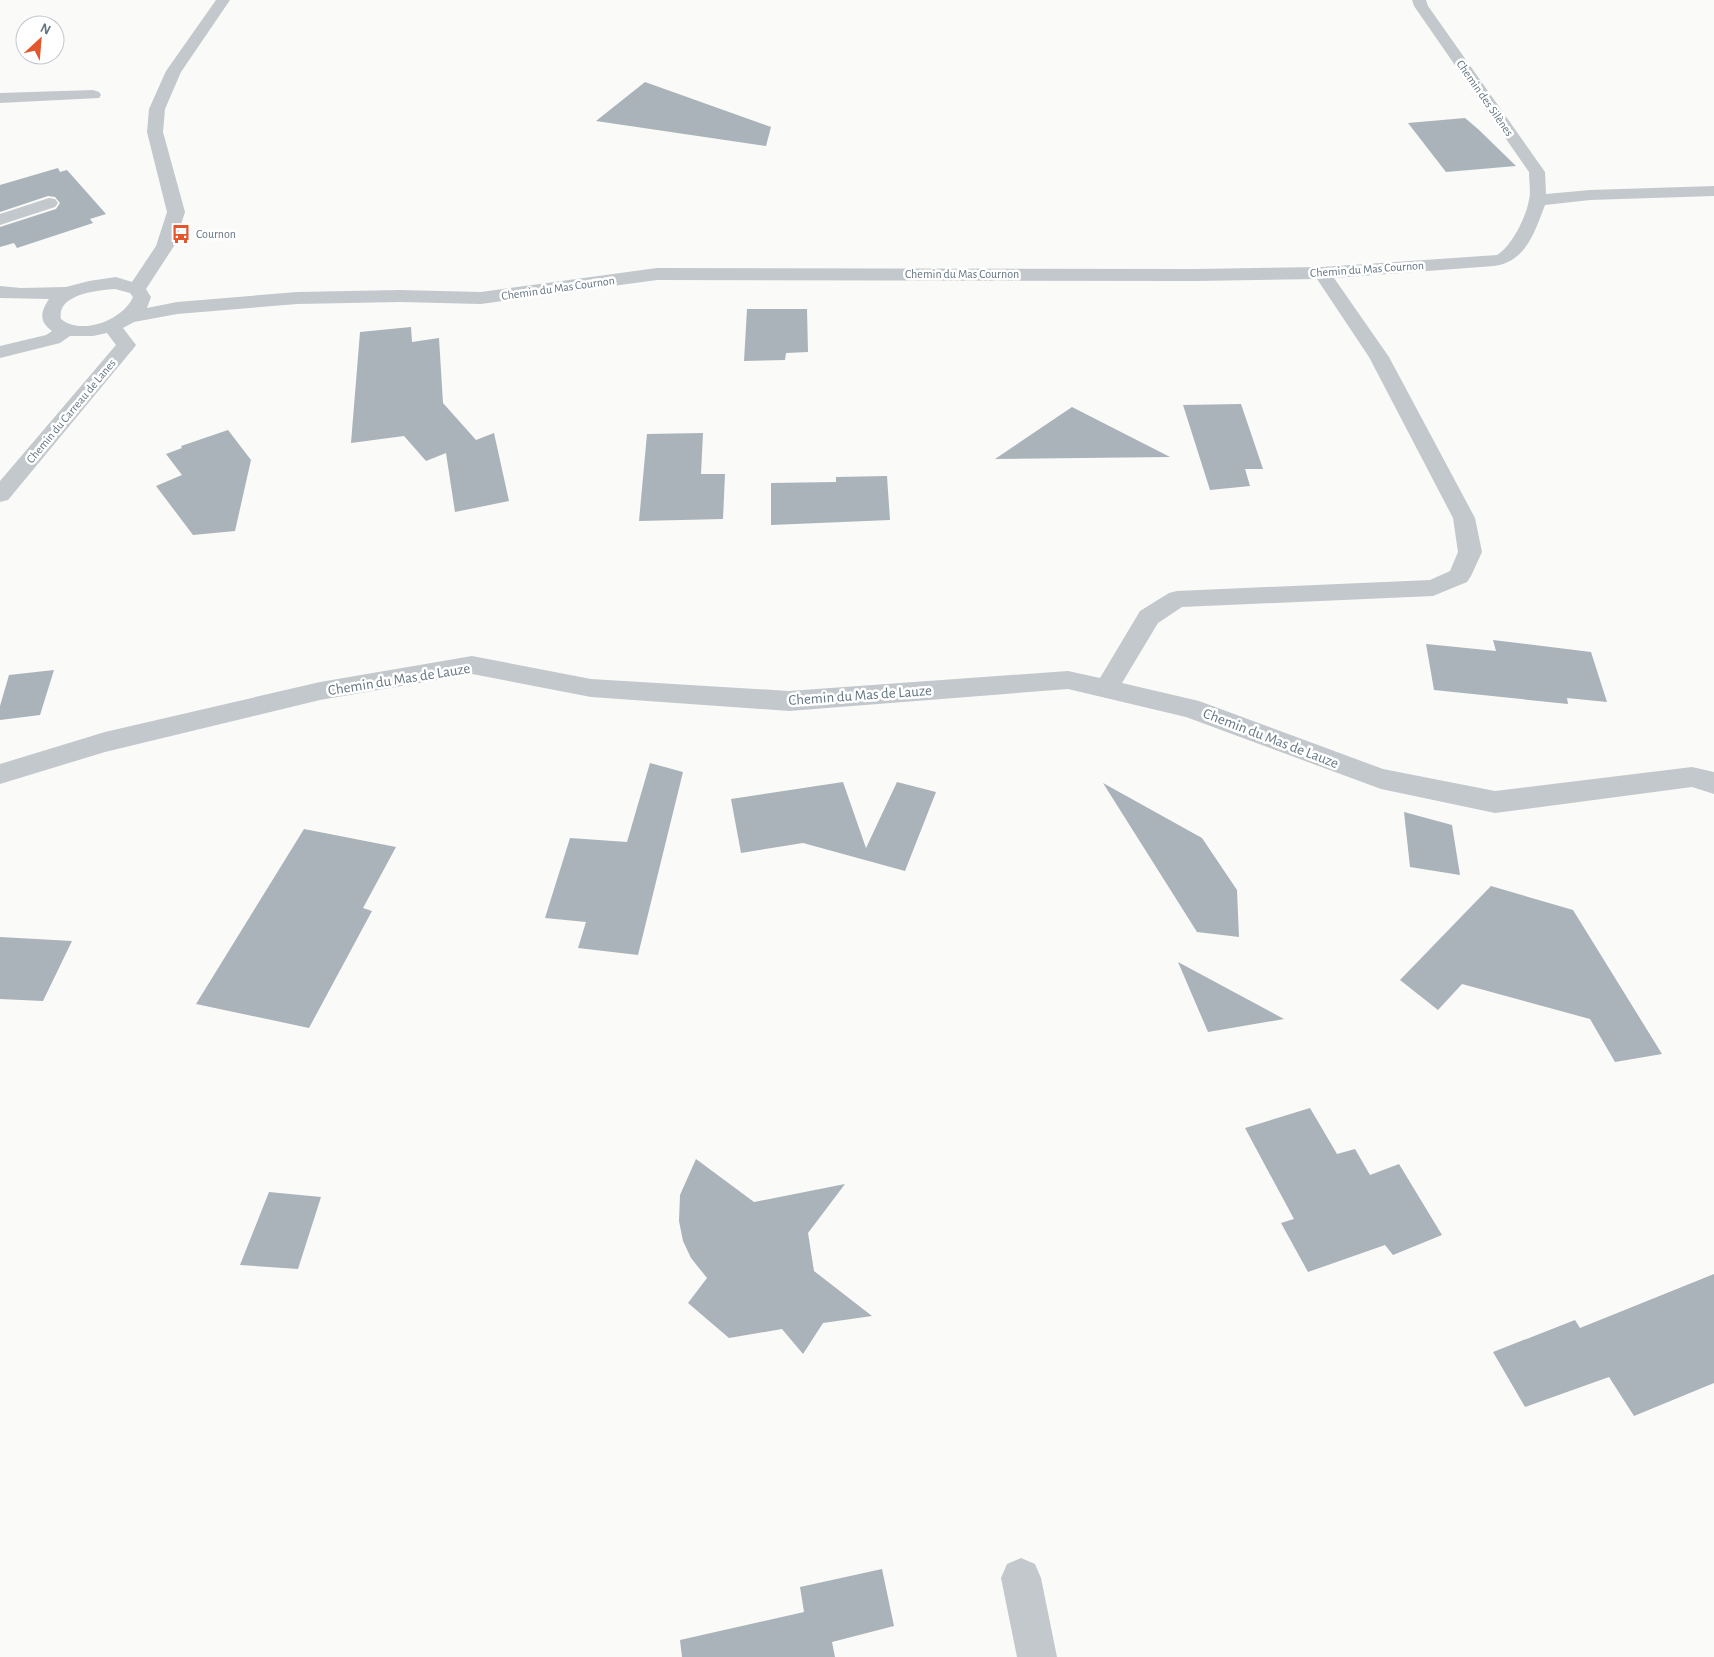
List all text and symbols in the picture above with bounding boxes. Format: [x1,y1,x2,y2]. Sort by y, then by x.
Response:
north arrow [15,15,65,65]
text: N [38,21,53,38]
street label: Chemin des Silènes [1454,58,1516,138]
bus stop icon: Cournon [170,223,192,245]
place label: Cournon [196,228,236,240]
street label: Chemin du Mas Cournon [1310,259,1424,279]
street label: Chemin du Mas Cournon [905,268,1019,280]
street label: Chemin du Mas Cournon [501,274,615,302]
street label: Chemin du Carreau de Lanes [24,357,118,465]
street label: Chemin du Mas de Lauze [327,661,471,698]
street label: Chemin du Mas de Lauze [788,683,932,708]
street label: Chemin du Mas de Lauze [1201,706,1341,771]

